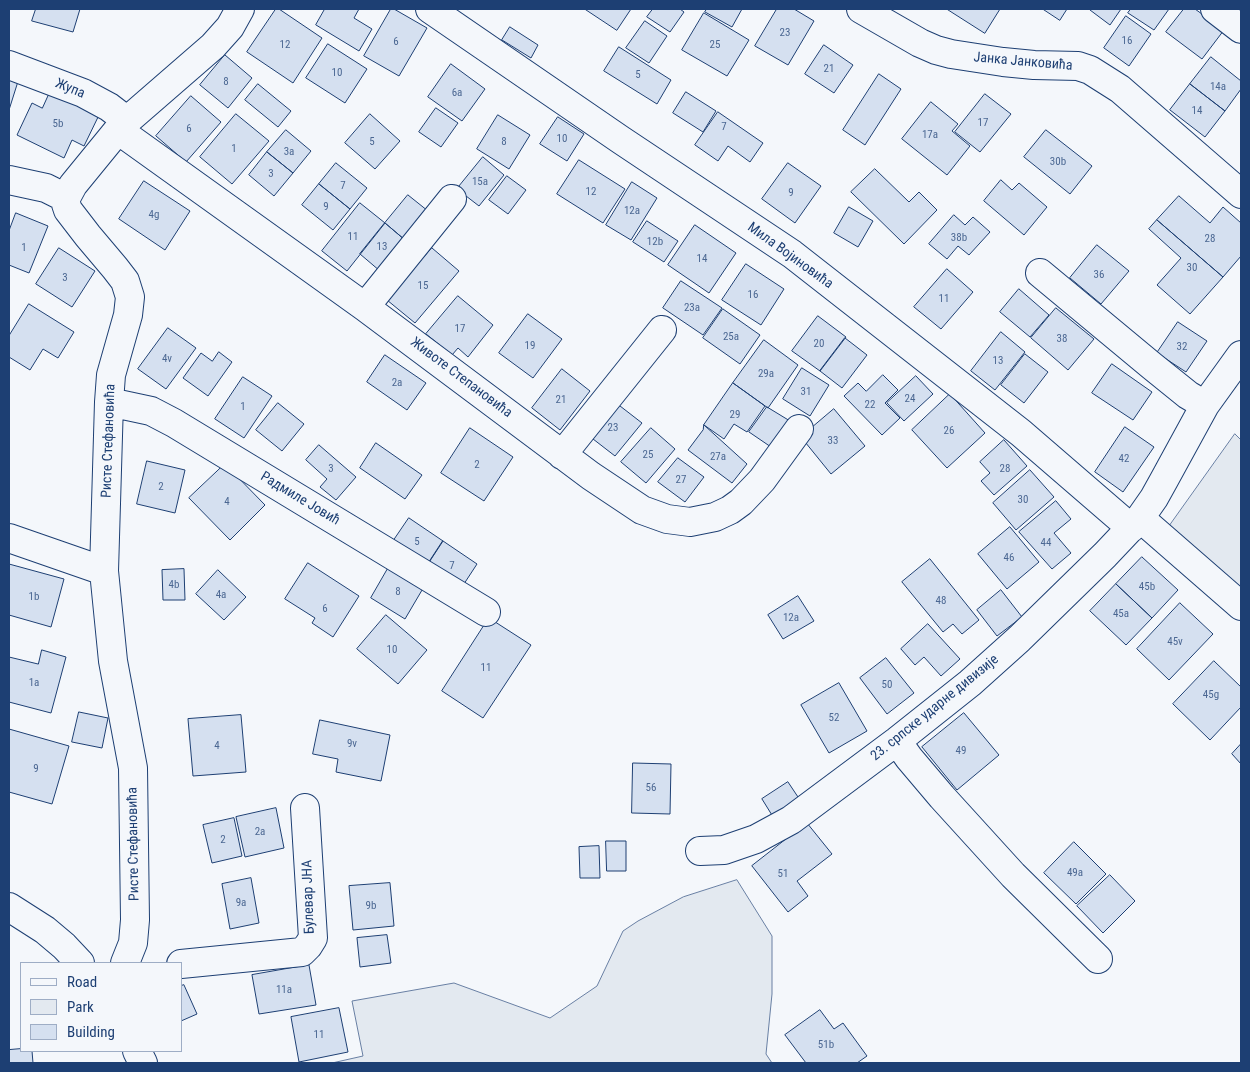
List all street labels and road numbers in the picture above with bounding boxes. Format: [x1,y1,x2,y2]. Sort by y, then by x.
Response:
street label: Јанка Јанковића [973,49,1073,75]
street label: Жупа [53,75,87,103]
street label: Мила Војиновића [744,219,836,293]
street label: Животе Степановића [407,334,515,422]
street label: Ристе Стефановића [99,384,119,498]
street label: Радмиле Јовић [257,469,343,529]
street label: 23. српске ударне дивизије [868,651,1002,765]
street label: Ристе Стефановића [125,787,143,901]
street label: Булевар ЈНА [299,859,319,935]

